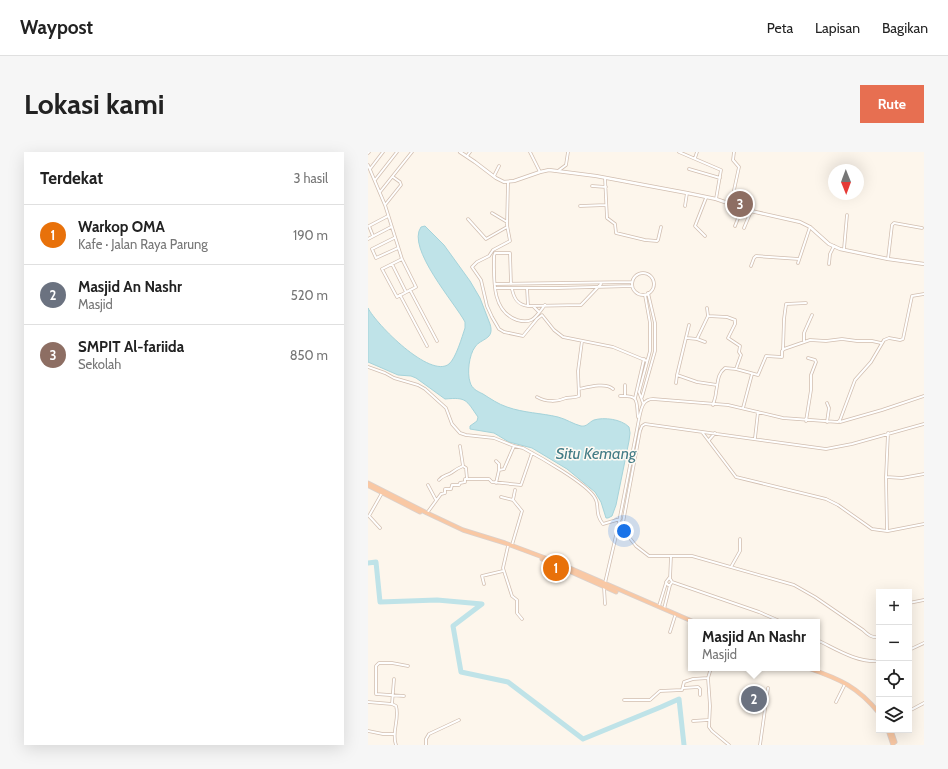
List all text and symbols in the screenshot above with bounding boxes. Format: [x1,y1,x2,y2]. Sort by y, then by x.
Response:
text: Waypost [20,16,93,39]
text: Peta [767,19,793,37]
text: Lapisan [815,19,860,37]
text: Bagikan [882,19,928,37]
button: Rute [860,85,924,123]
text: Lokasi kami [24,87,164,121]
north arrow [828,164,864,200]
text: Terdekat [40,168,103,188]
text: 3 hasil [294,170,328,186]
pin: 3 [727,189,753,219]
text: Warkop OMA [78,218,165,236]
text: 1 [51,227,55,243]
text: 190 m [293,227,328,243]
text: Kafe · Jalan Raya Parung [78,236,208,252]
text: Masjid An Nashr [78,278,182,296]
text: 2 [50,287,56,303]
text: 520 m [291,287,328,303]
text: Masjid [78,296,113,312]
text: SMPIT Al-fariida [78,338,184,356]
text: 3 [49,347,57,363]
text: 850 m [290,347,328,363]
text: Sekolah [78,356,121,372]
water label: Situ Kemang [556,444,637,463]
your location [614,521,634,541]
pin: 1 [543,553,569,583]
map controls [876,589,912,733]
button: + [876,589,912,625]
popup [688,619,820,671]
button: − [876,625,912,661]
text: Masjid An Nashr [702,628,806,646]
text: Masjid [702,646,737,662]
button: locate [876,661,912,697]
pin: 2 [741,684,767,714]
button: layers [876,697,912,733]

